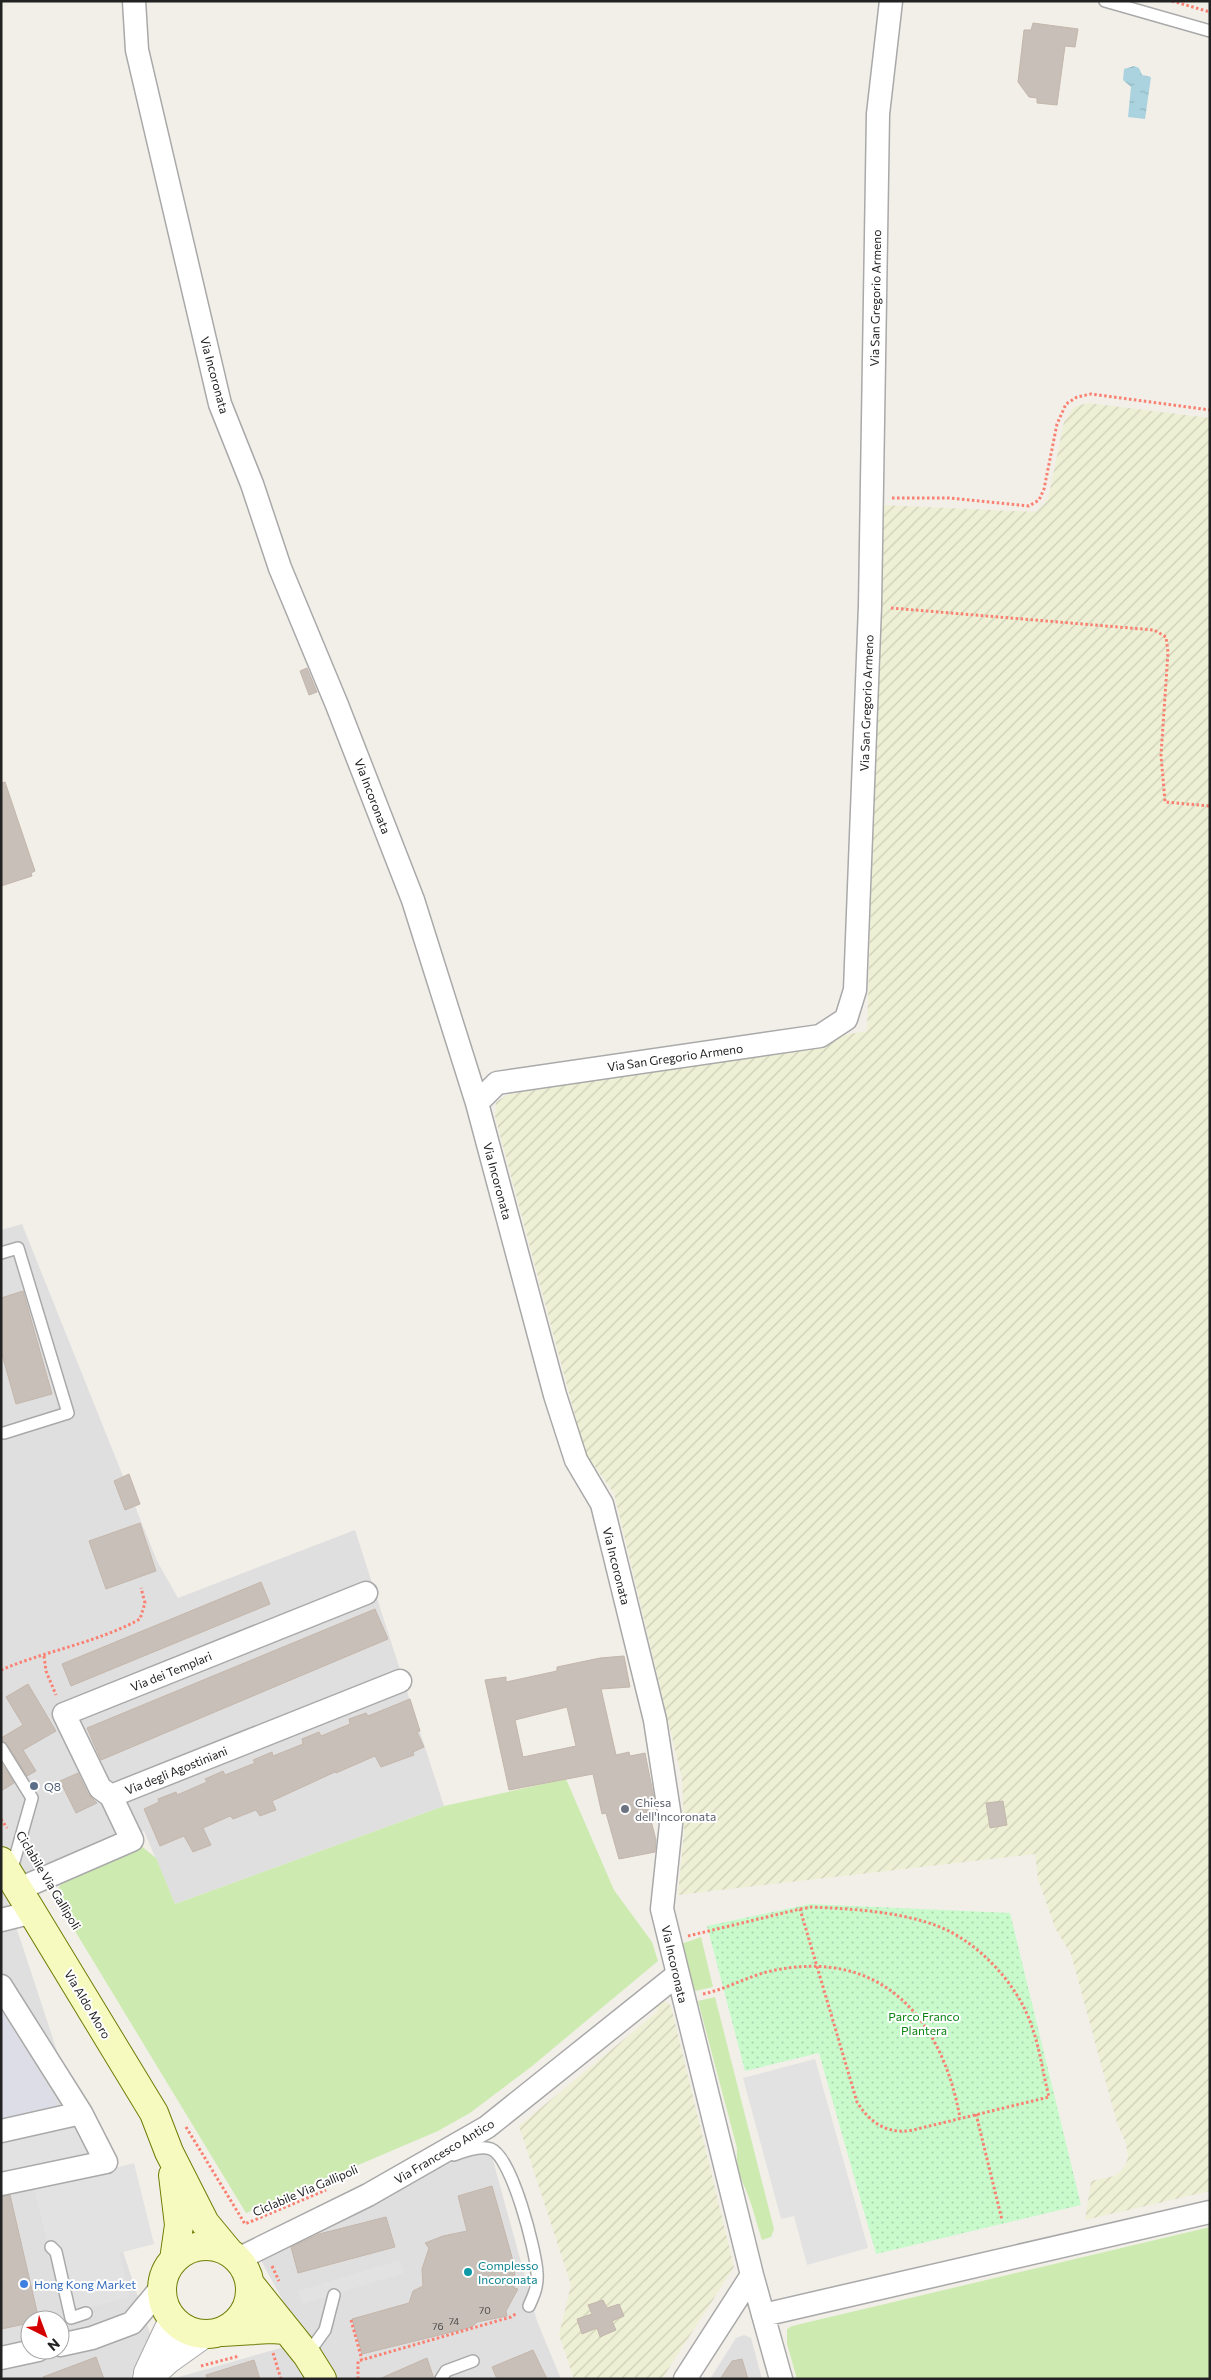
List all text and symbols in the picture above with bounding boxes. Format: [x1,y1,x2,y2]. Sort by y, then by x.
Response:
street label: Via San Gregorio Armeno [867,229,883,367]
street label: Via Incoronata [198,335,232,415]
street label: Via San Gregorio Armeno [857,634,875,772]
street label: Via Incoronata [352,756,394,836]
street label: Via San Gregorio Armeno [606,1041,744,1073]
street label: Via Incoronata [481,1141,515,1221]
street label: Via Incoronata [601,1526,633,1606]
street label: Via dei Templari [128,1648,214,1694]
street label: Via degli Agostiniani [123,1743,229,1797]
place label: Q8 [44,1779,61,1793]
marker: Q8 [28,1780,40,1792]
place label: Chiesa dell'Incoronata [635,1795,716,1823]
marker: Chiesa dell'Incoronata [619,1803,631,1815]
street label: Ciclabile Via Gallipoli [14,1828,84,1932]
street label: Via Incoronata [659,1924,691,2004]
street label: Via Aldo Moro [62,1967,114,2041]
park label: Parco Franco Plantera [888,2009,960,2037]
street label: Via Francesco Antico [392,2116,496,2186]
street label: Ciclabile Via Gallipoli [250,2161,360,2219]
place label: Complesso Incoronata [478,2258,538,2286]
marker: Complesso Incoronata [462,2266,474,2278]
place label: Hong Kong Market [34,2277,136,2291]
marker: Hong Kong Market [18,2278,30,2290]
house number: 70 [479,2304,491,2316]
north arrow [20,2310,70,2360]
house number: 74 [449,2315,459,2327]
house number: 76 [432,2320,444,2332]
text: N [44,2335,64,2355]

